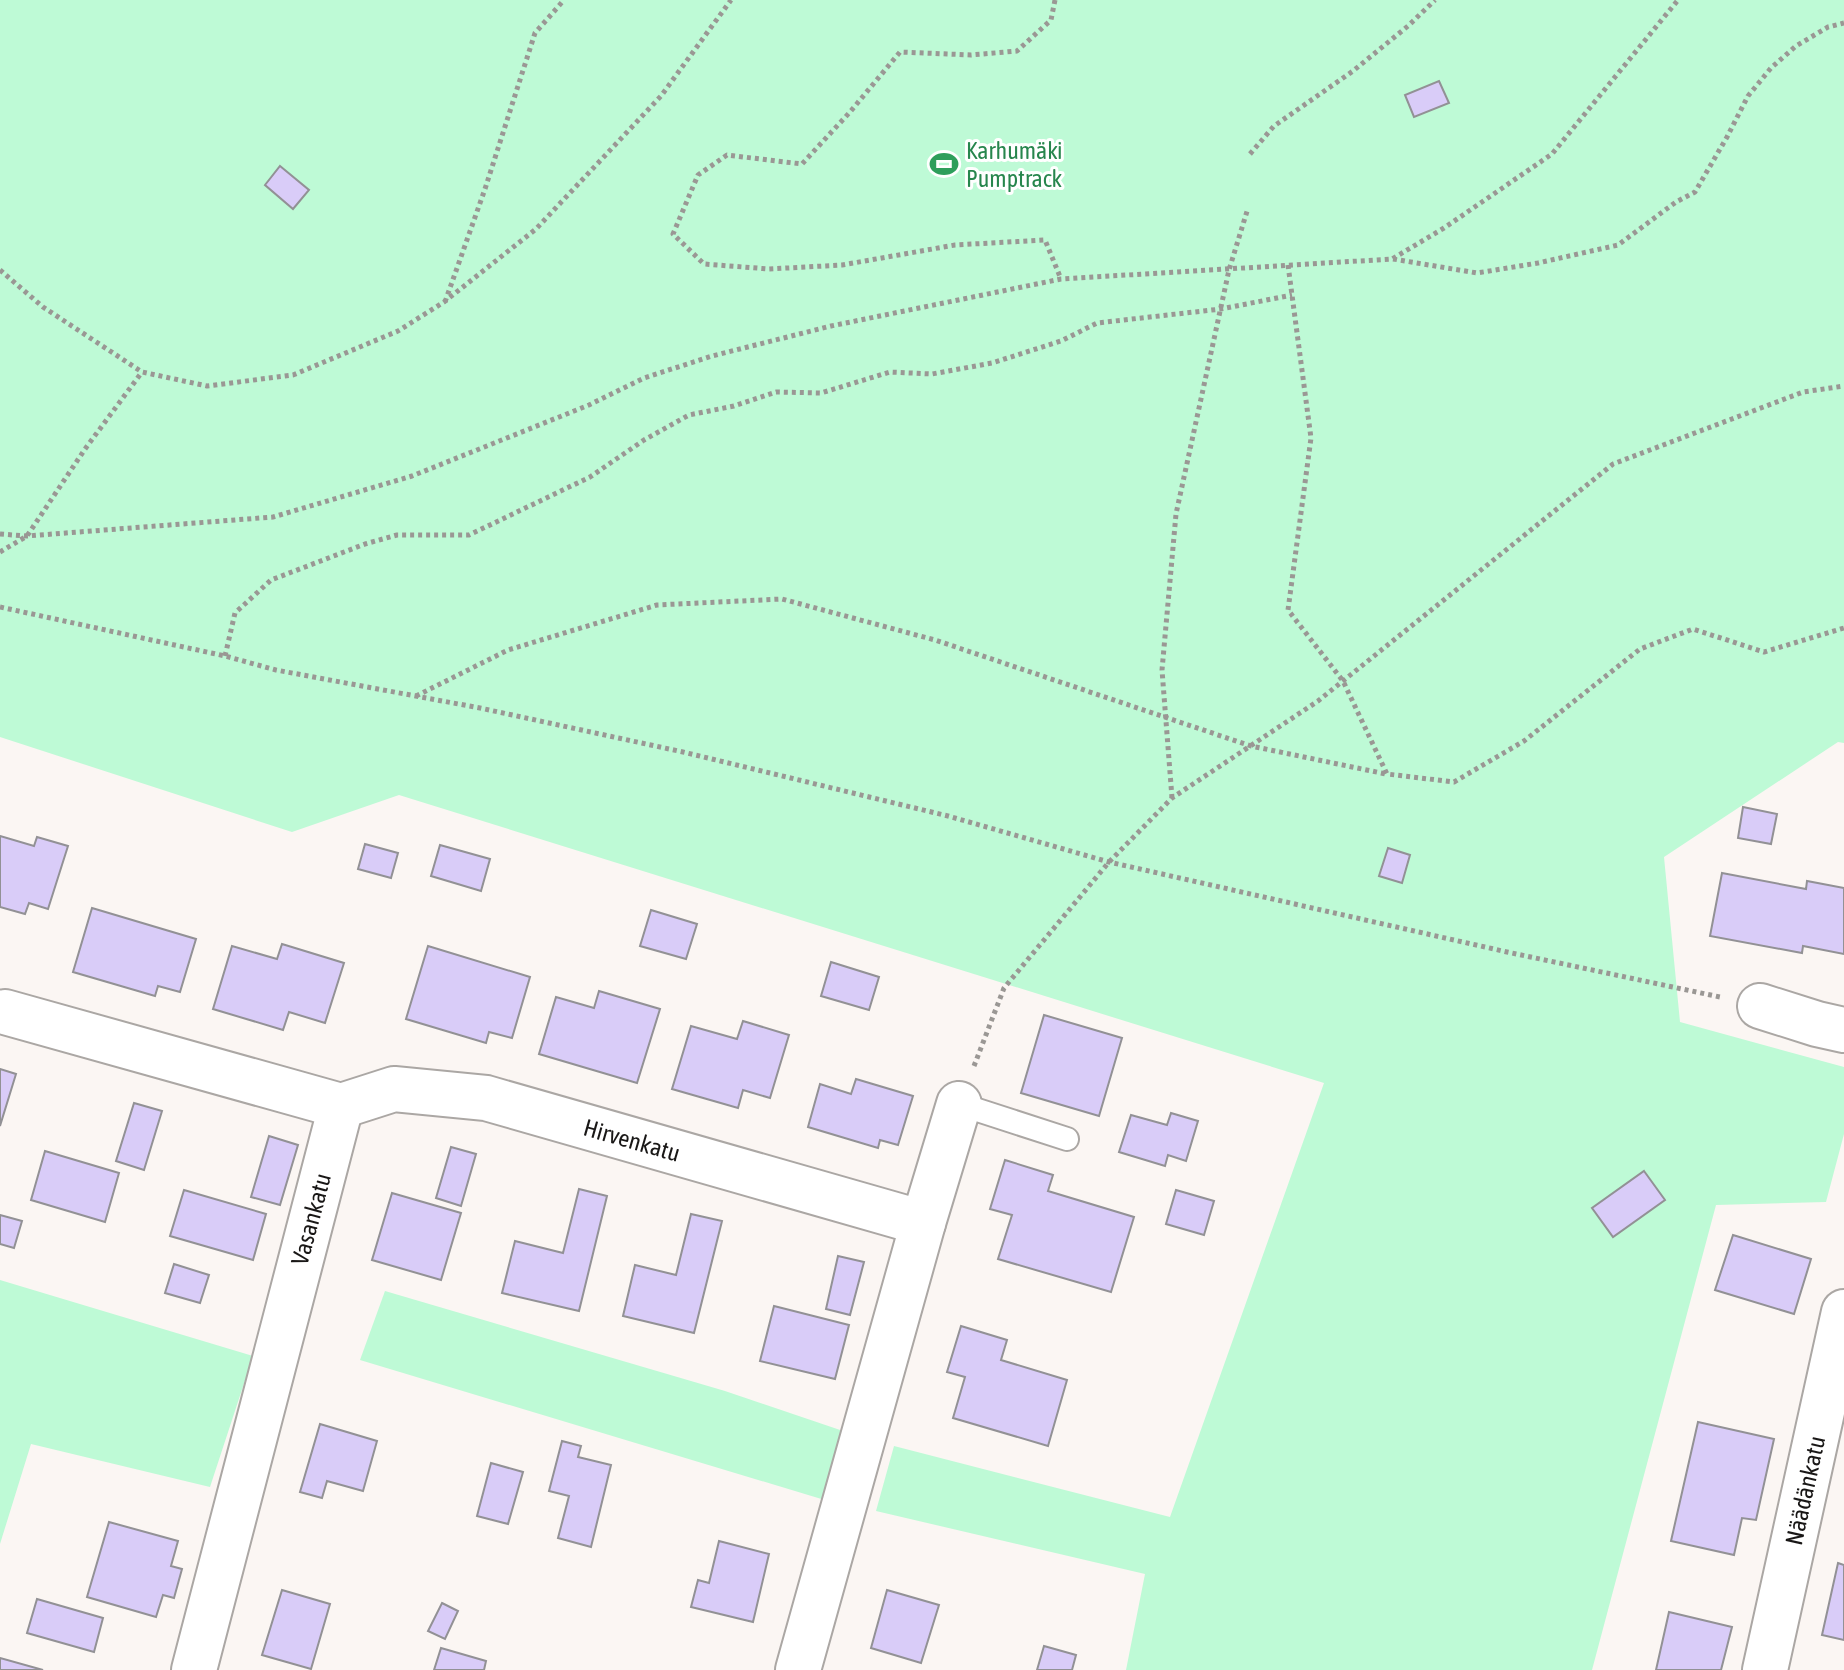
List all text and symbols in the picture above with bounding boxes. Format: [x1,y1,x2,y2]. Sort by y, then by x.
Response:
place label: Karhumäki Pumptrack [966,137,1063,192]
sports icon: Karhumäki Pumptrack [929,149,959,179]
street label: Hirvenkatu [581,1113,683,1166]
street label: Vasankatu [286,1170,336,1268]
street label: Näädänkatu [1780,1433,1830,1547]

